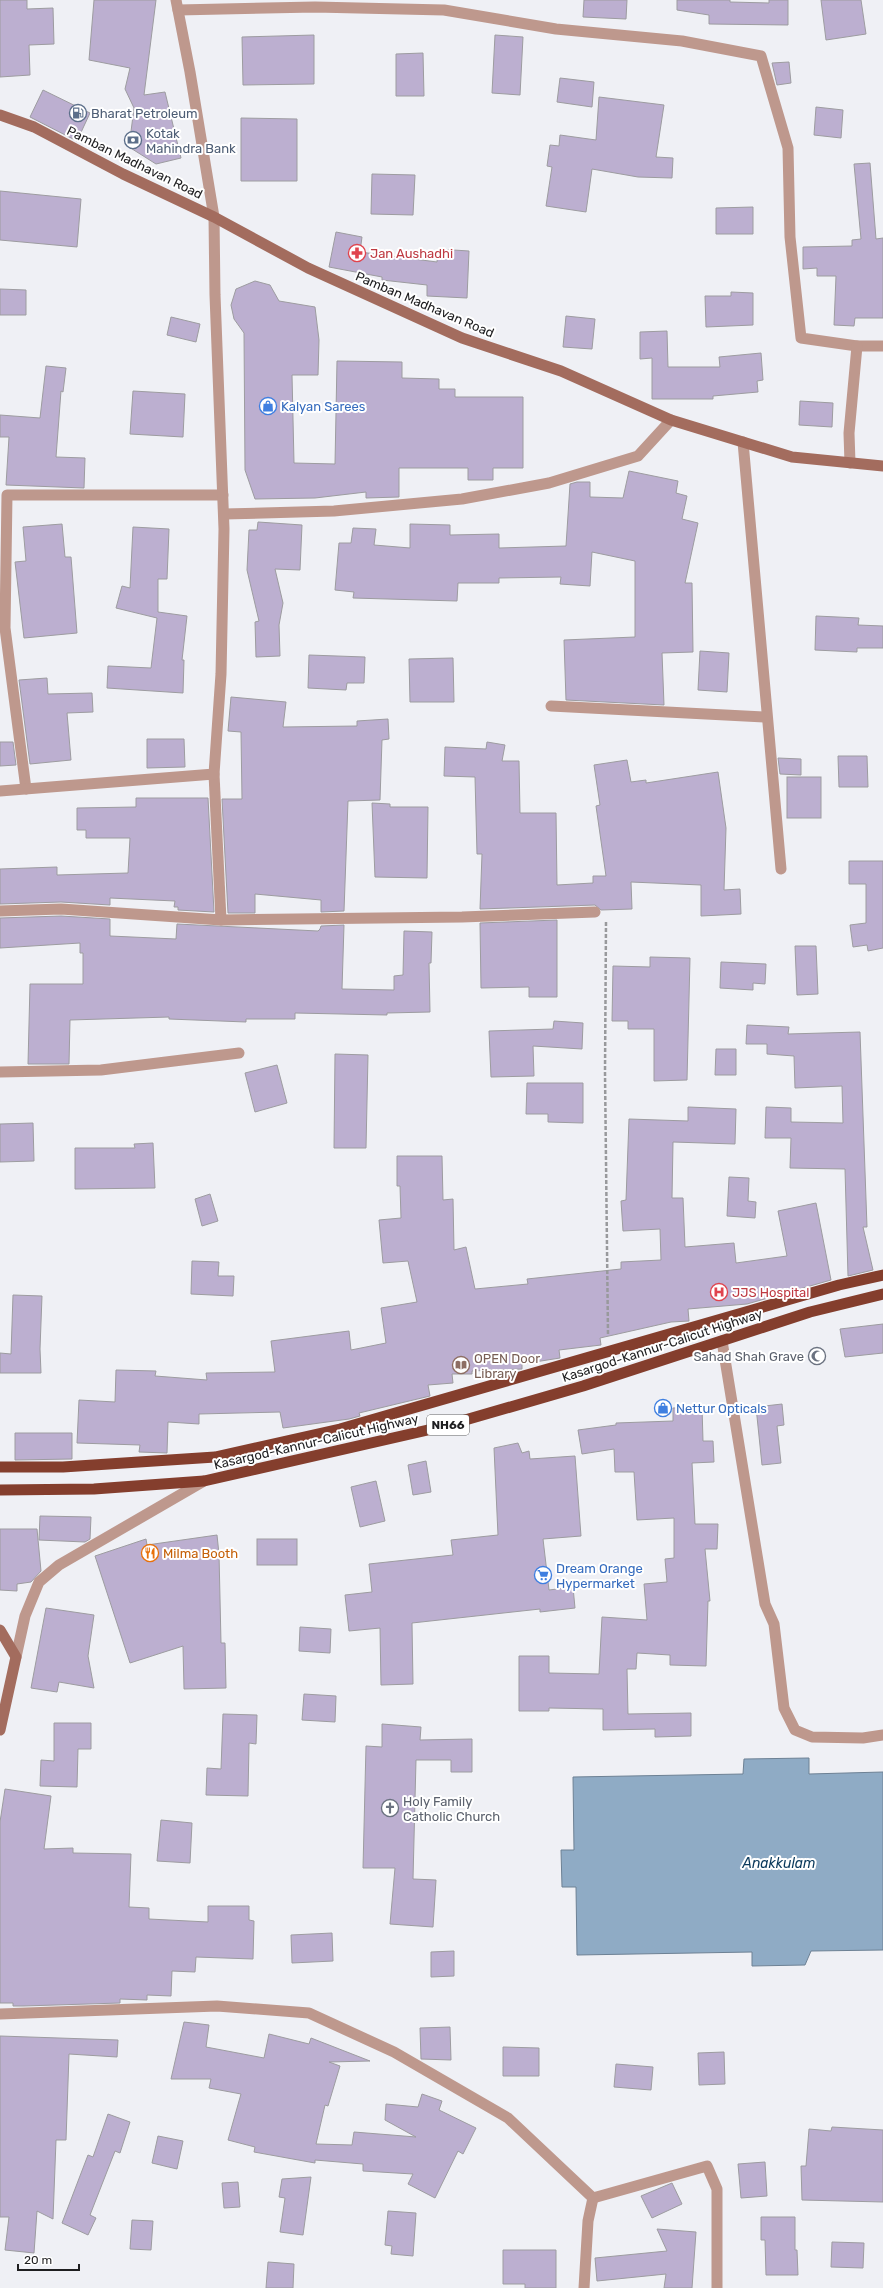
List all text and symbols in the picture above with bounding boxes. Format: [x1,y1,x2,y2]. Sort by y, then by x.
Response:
fuel station icon: Bharat Petroleum [68,103,88,123]
place label: Bharat Petroleum [91,106,198,121]
street label: Pamban Madhavan Road [64,123,205,202]
place label: Kotak Mahindra Bank [146,126,236,156]
bank icon: Kotak Mahindra Bank [123,130,143,150]
pharmacy icon: Jan Aushadhi [347,243,367,263]
place label: Jan Aushadhi [370,246,453,261]
street label: Pamban Madhavan Road [353,268,496,340]
shop icon: Kalyan Sarees [258,396,278,416]
place label: Kalyan Sarees [281,399,366,414]
hospital icon: JJS Hospital [709,1282,729,1302]
place label: JJS Hospital [732,1285,809,1300]
street label: Kasargod-Kannur-Calicut Highway [560,1306,765,1386]
mosque icon: Sahad Shah Grave [807,1346,827,1366]
place label: Sahad Shah Grave [693,1349,804,1364]
place label: OPEN Door Library [474,1351,540,1381]
library icon: OPEN Door Library [451,1355,471,1375]
shop icon: Nettur Opticals [653,1398,673,1418]
place label: Nettur Opticals [676,1401,767,1416]
street label: Kasargod-Kannur-Calicut Highway [212,1411,420,1473]
road number: NH66 [427,1415,469,1435]
restaurant icon: Milma Booth [140,1543,160,1563]
place label: Milma Booth [163,1546,238,1561]
place label: Dream Orange Hypermarket [556,1561,643,1591]
supermarket icon: Dream Orange Hypermarket [533,1565,553,1585]
place label: Holy Family Catholic Church [403,1794,500,1824]
church icon: Holy Family Catholic Church [380,1798,400,1818]
water label: Anakkulam [741,1855,816,1872]
scale bar [18,2246,79,2272]
text: 20 m [24,2253,52,2267]

